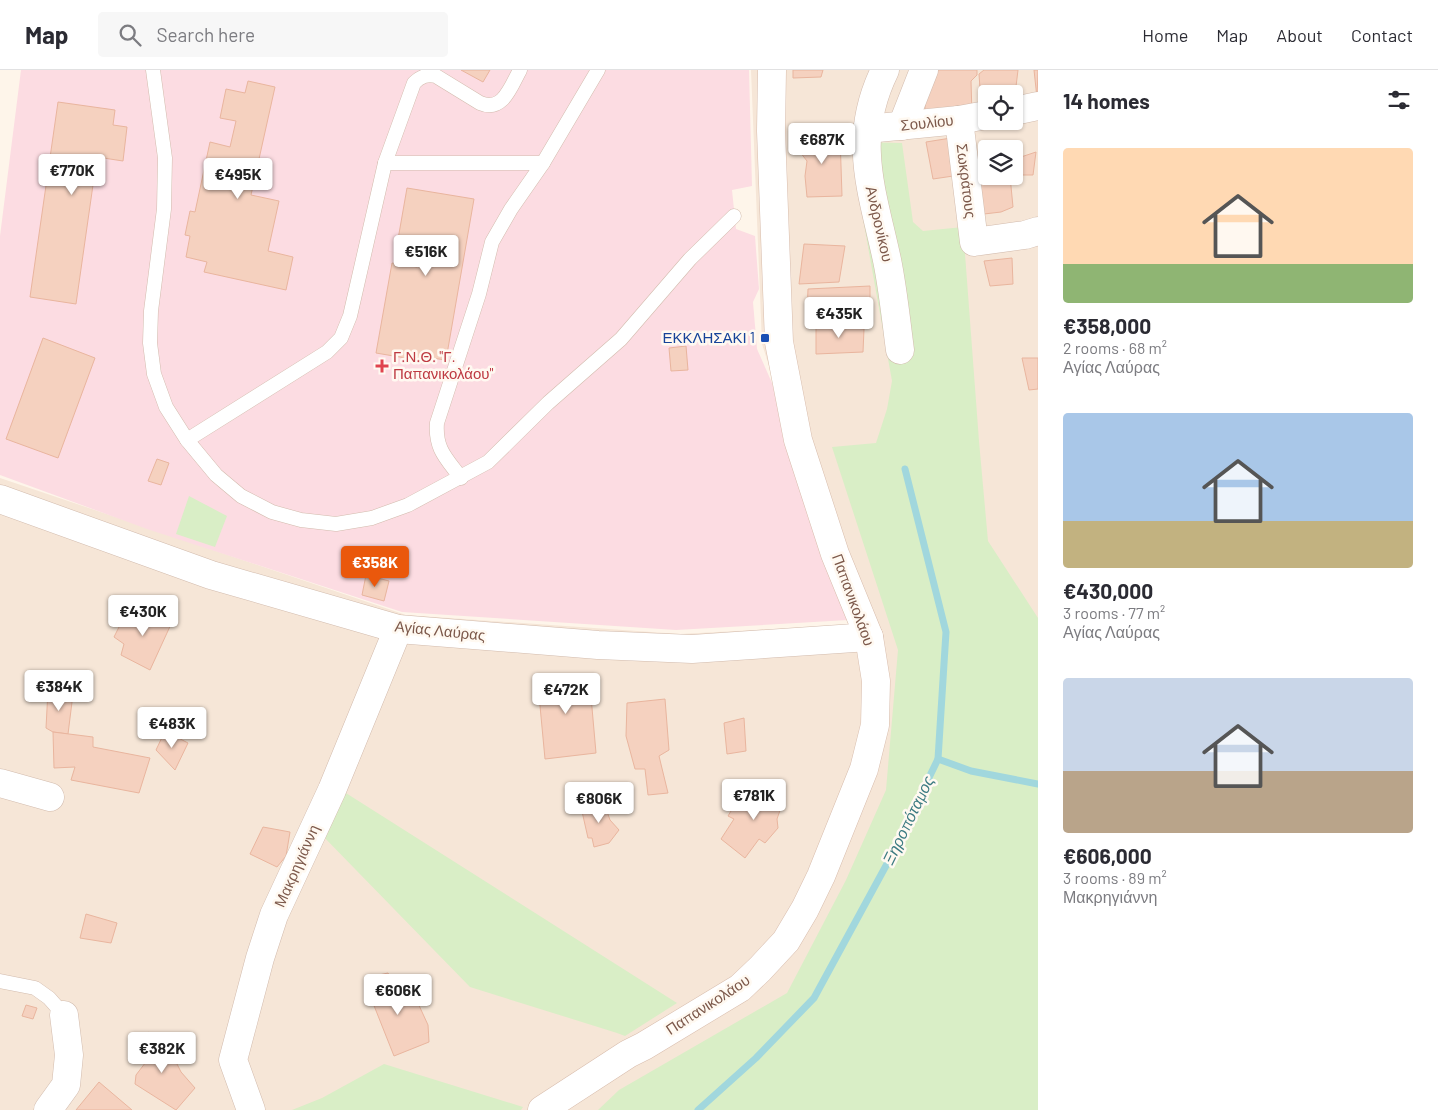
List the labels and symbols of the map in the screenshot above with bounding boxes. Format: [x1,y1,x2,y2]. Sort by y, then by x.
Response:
street label: Σουλίου [899,110,954,134]
pin: €687K [787,122,857,165]
street label: Σωκράτους [953,142,981,219]
pin: €770K [37,154,107,196]
pin: €495K [203,158,273,200]
street label: Ανδρονίκου [863,184,897,263]
pin: €516K [391,234,461,277]
pin: €435K [804,296,874,339]
place label: ΕΚΚΛΗΣΑΚΙ 1 [662,328,755,346]
marker: ΕΚΚΛΗΣΑΚΙ 1 [759,332,771,344]
place label: Γ.Ν.Θ. "Γ. Παπανικολάου" [393,347,494,382]
marker: Γ.Ν.Θ. "Γ. Παπανικολάου" [375,359,389,373]
pin: €358K [340,546,410,588]
street label: Παπανικολάου [829,551,879,648]
pin: €430K [108,594,178,637]
street label: Αγίας Λαύρας [394,616,486,644]
pin: €384K [24,670,94,712]
pin: €472K [531,672,601,715]
pin: €483K [137,706,207,749]
water label: Ξηροπόταμος [878,772,937,868]
pin: €781K [719,778,789,821]
pin: €806K [564,782,634,824]
street label: Μακρηγιάννη [270,822,322,910]
street label: Παπανικολάου [662,970,753,1038]
pin: €606K [363,974,433,1016]
pin: €382K [127,1032,197,1074]

